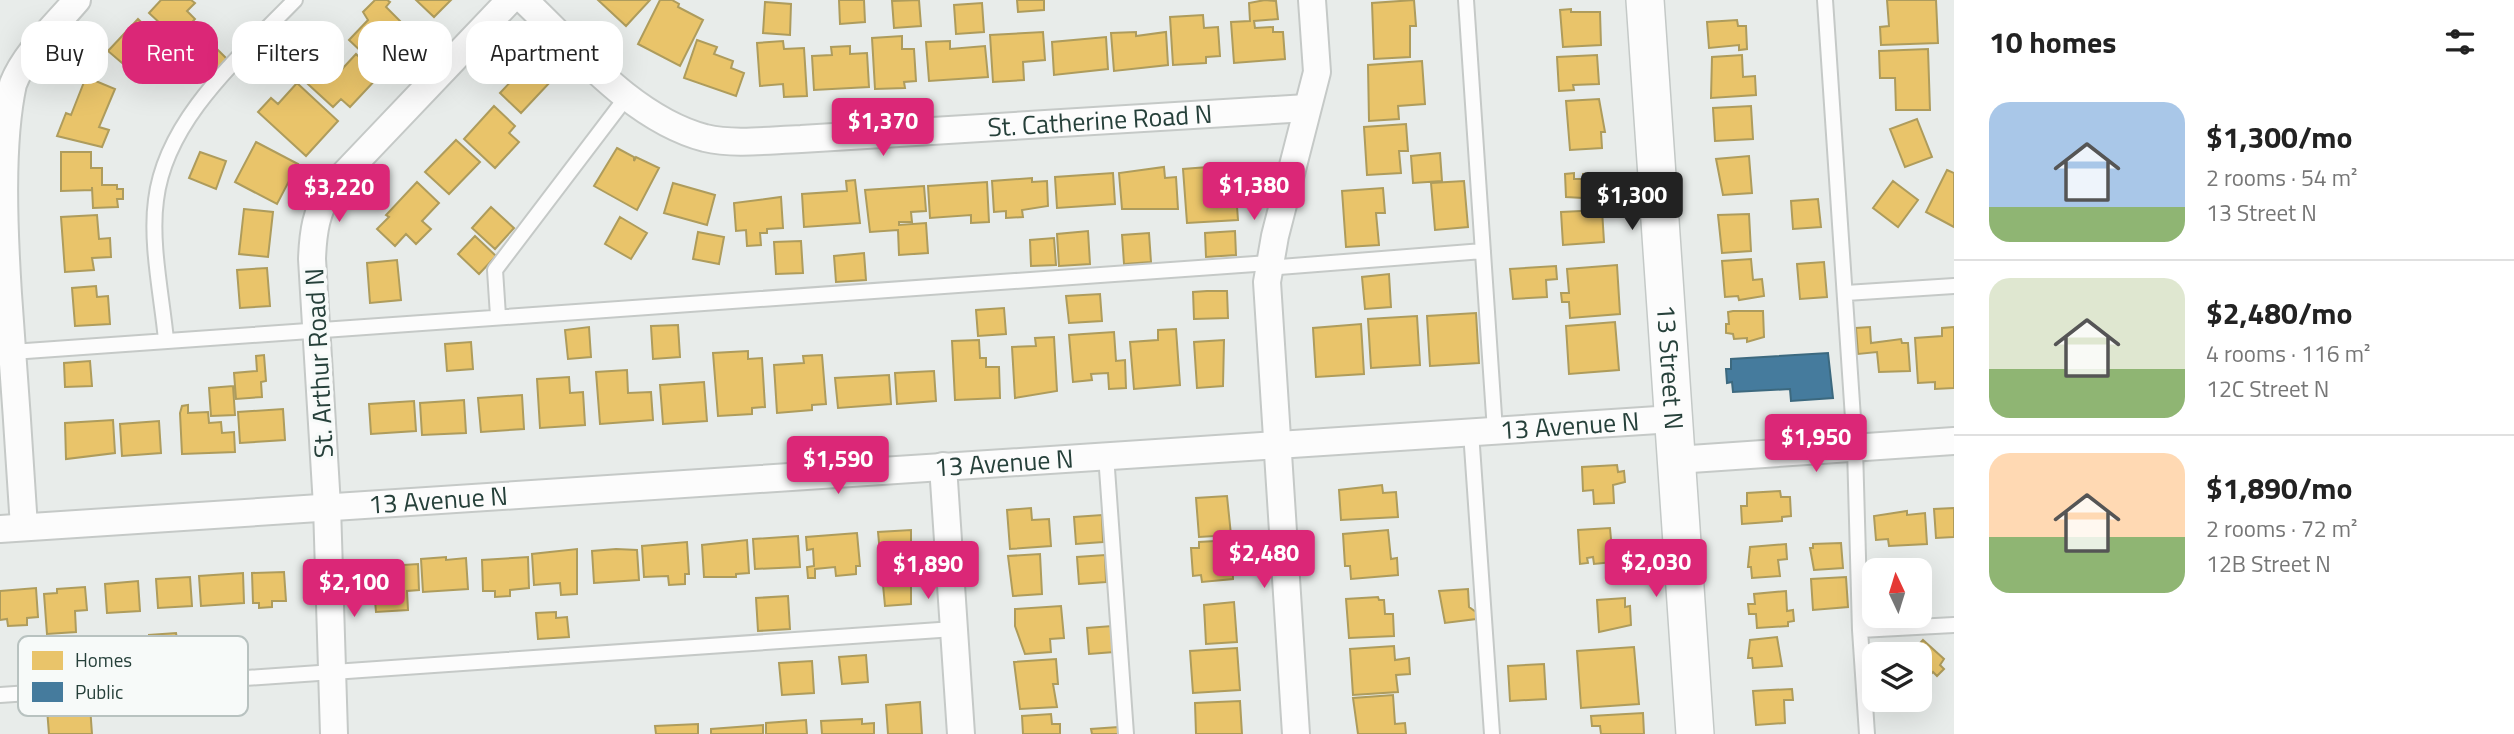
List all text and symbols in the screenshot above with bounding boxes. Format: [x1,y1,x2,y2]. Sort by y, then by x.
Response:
text: 10 homes [1989,19,2116,65]
chip: Buy [21,21,108,84]
chip: Rent [122,21,218,84]
chip: Filters [232,21,344,84]
chip: New [358,21,452,84]
chip: Apartment [466,21,623,84]
icon: filters [2441,23,2479,61]
street label: St. Catherine Road N [986,94,1213,147]
pin: $1,370 [826,99,940,158]
text: $1,370 [848,103,918,138]
text: $1,300/mo [2206,114,2352,160]
icon: home [2045,130,2129,214]
text: 2 rooms · 54 m² [2206,160,2357,195]
pin: $1,380 [1197,162,1311,222]
pin: $3,220 [282,164,396,224]
text: $1,380 [1219,167,1289,202]
text: $3,220 [304,169,374,204]
pin: $1,300 [1575,173,1689,232]
text: $1,300 [1597,177,1667,212]
text: 13 Street N [2206,195,2317,230]
street label: St. Arthur Road N [294,267,343,459]
text: $2,480/mo [2206,290,2352,336]
street label: 13 Street N [1647,303,1694,431]
icon: home [2045,306,2129,390]
text: 4 rooms · 116 m² [2206,336,2370,371]
text: 12C Street N [2206,371,2329,406]
street label: 13 Avenue N [1499,401,1640,449]
pin: $1,950 [1759,414,1873,474]
text: $1,950 [1781,419,1851,454]
pin: $1,590 [781,436,895,496]
street label: 13 Avenue N [933,438,1075,487]
text: $1,590 [803,441,873,476]
text: $1,890/mo [2206,465,2352,511]
street label: 13 Avenue N [367,476,509,524]
icon: home [2045,481,2129,565]
text: 2 rooms · 72 m² [2206,511,2357,546]
pin: $2,480 [1207,530,1321,590]
text: $2,480 [1229,535,1299,570]
pin: $2,030 [1599,540,1713,599]
pin: $1,890 [871,542,985,601]
text: $2,030 [1621,544,1691,579]
text: $1,890 [893,546,963,581]
text: 12B Street N [2206,546,2331,581]
north arrow [1862,558,1932,628]
map controls [1862,558,1932,712]
pin: $2,100 [297,560,411,619]
text: $2,100 [319,564,389,599]
legend [18,636,248,716]
button: layers [1862,642,1932,712]
text: Homes [75,645,132,674]
text: Public [75,677,123,706]

